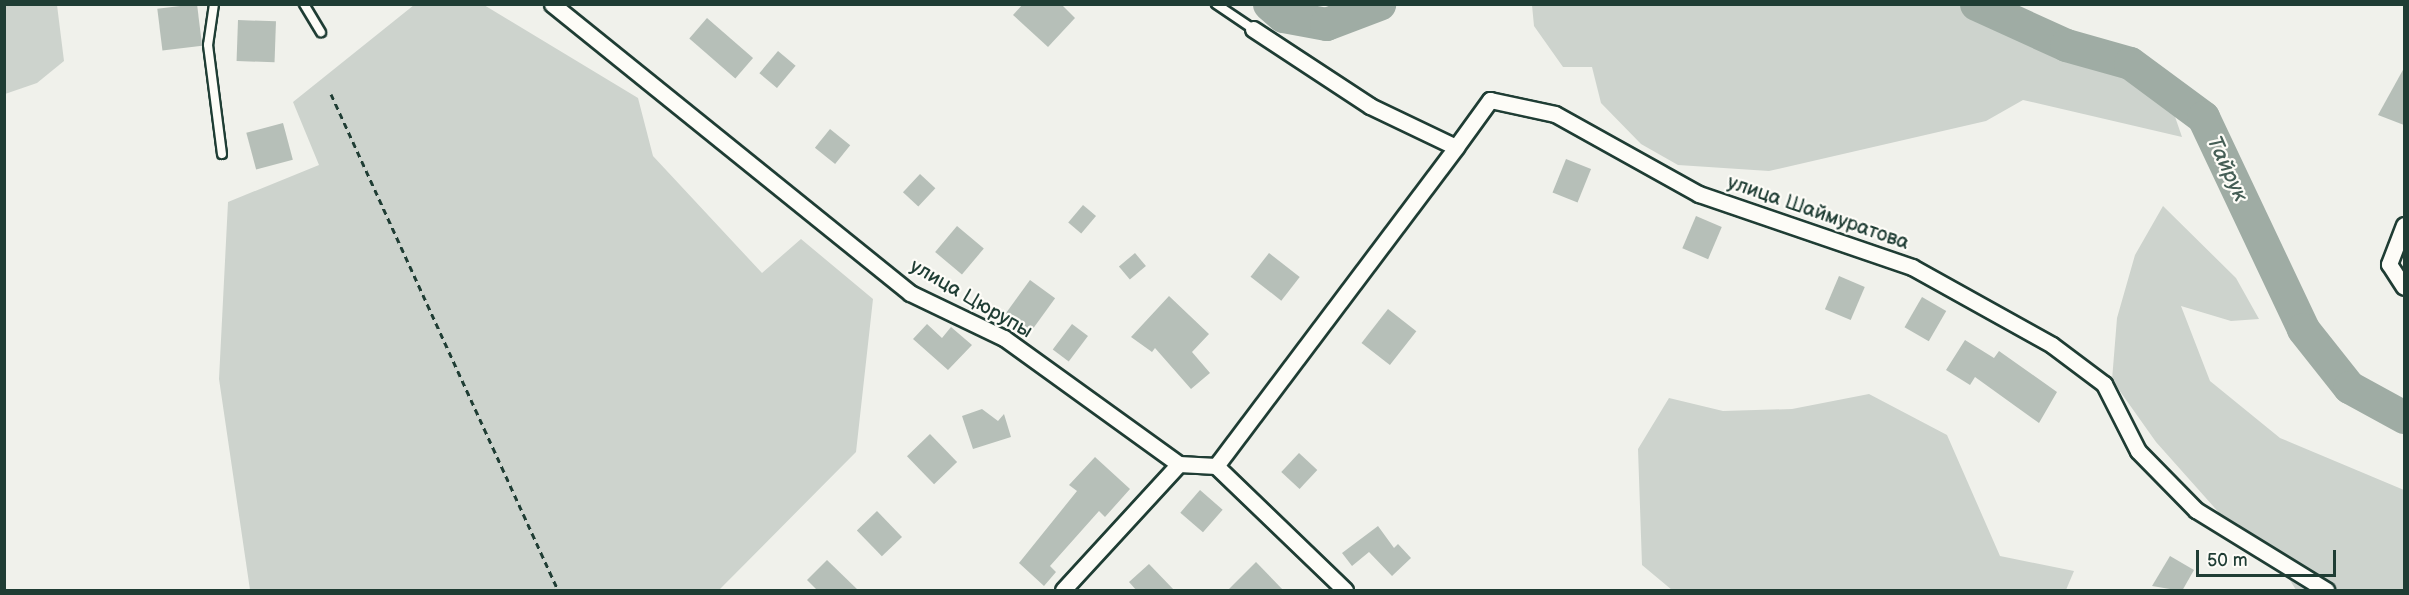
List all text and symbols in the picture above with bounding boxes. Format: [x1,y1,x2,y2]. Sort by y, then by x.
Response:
water label: Тайрук [2201,132,2253,206]
street label: улица Шаймуратова [1724,171,1912,255]
street label: улица Цюрупы [905,254,1037,344]
scale bar [2199,538,2338,576]
text: 50 m [2207,550,2248,571]

